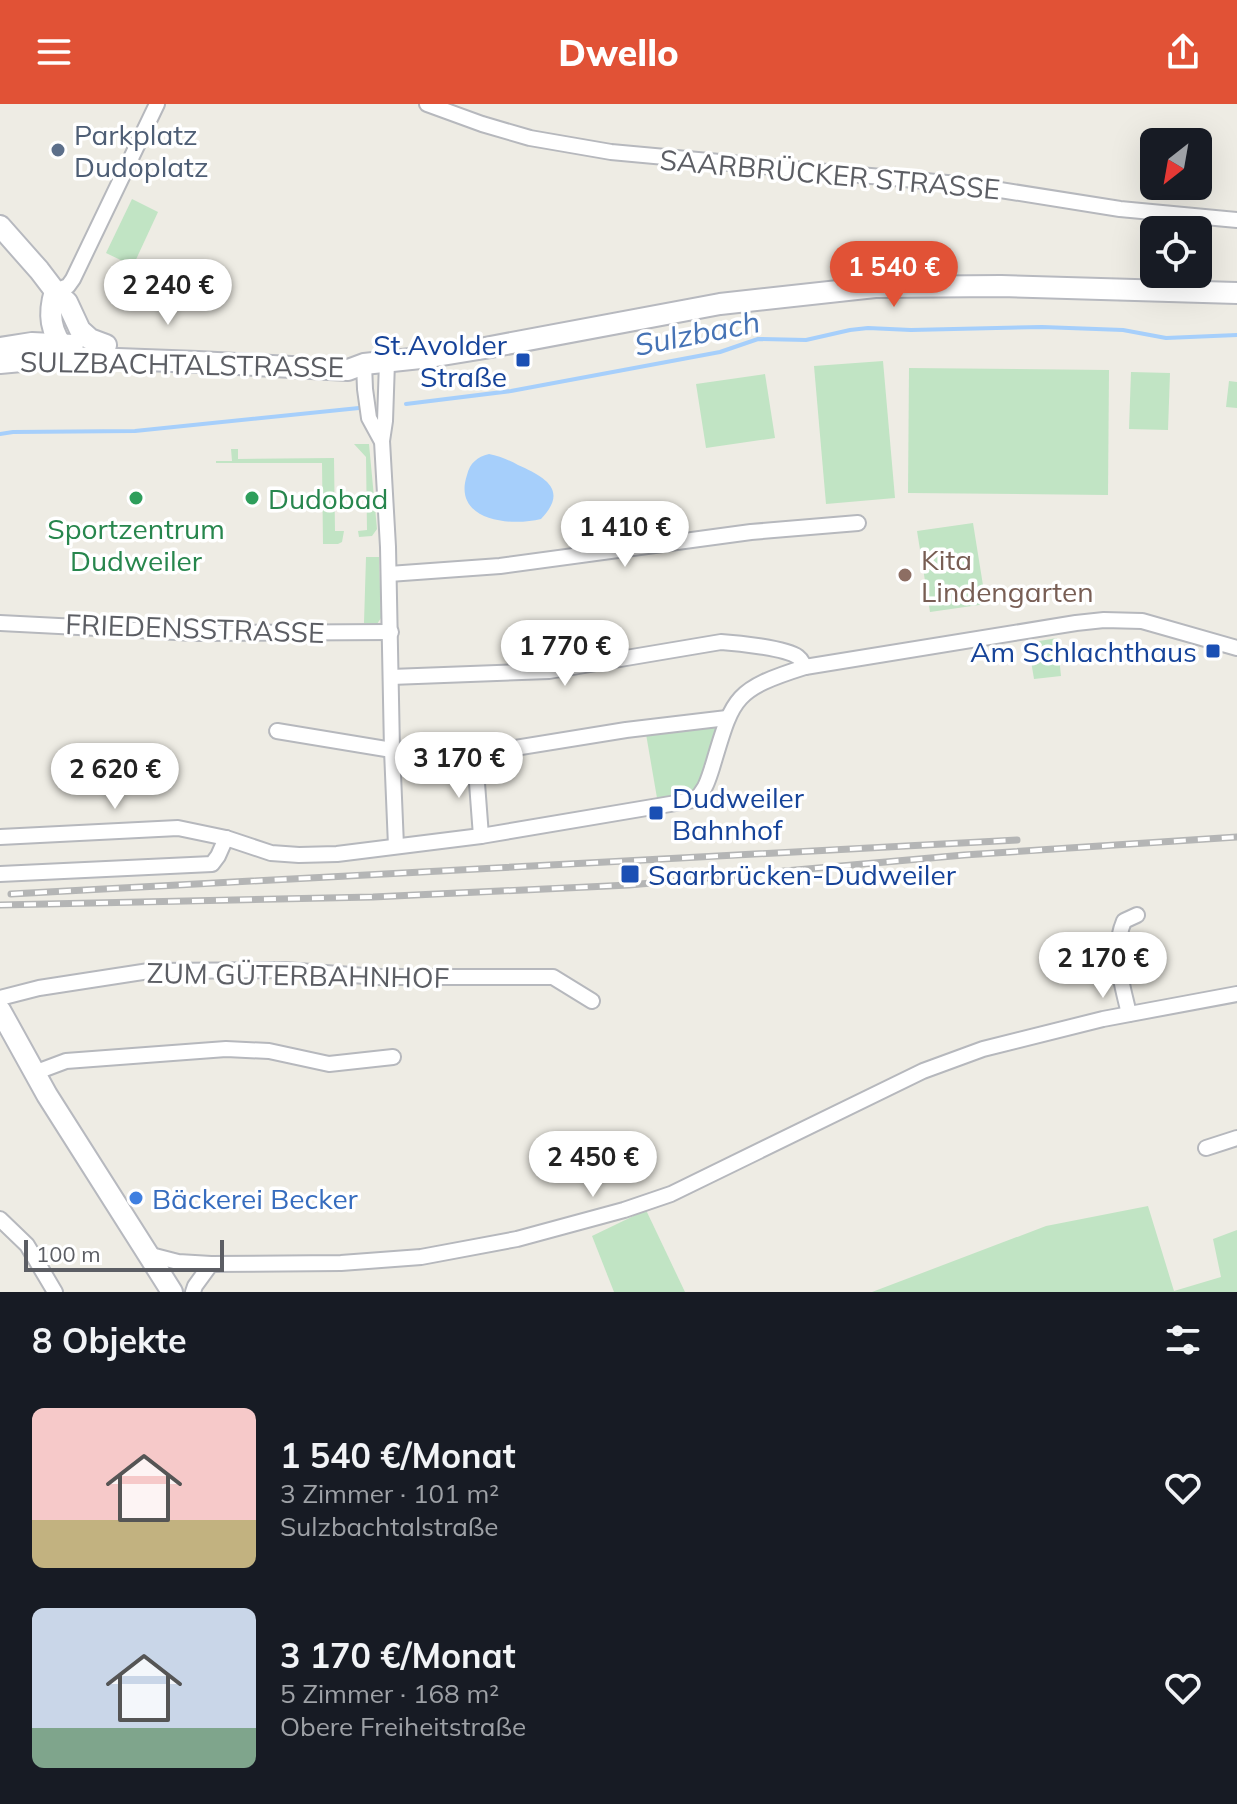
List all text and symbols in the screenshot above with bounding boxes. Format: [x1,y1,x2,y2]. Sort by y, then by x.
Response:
icon: menu [32,30,76,74]
text: Dwello [558,30,679,75]
icon: share [1161,30,1205,74]
place label: Parkplatz Dudoplatz [74,117,208,184]
north arrow [1140,128,1212,200]
map controls [1140,128,1212,288]
marker: Parkplatz Dudoplatz [49,141,67,159]
street label: SAARBRÜCKER STRASSE [658,142,1002,206]
button: locate [1140,216,1212,288]
pin: 1 540 € [820,241,968,309]
text: 1 540 € [848,250,940,283]
pin: 2 240 € [94,259,242,327]
text: 2 240 € [122,268,214,301]
water label: Sulzbach [631,302,763,364]
place label: St.Avolder Straße [373,327,508,394]
street label: SULZBACHTALSTRASSE [20,344,344,384]
marker: St.Avolder Straße [514,351,532,369]
place label: Dudobad [268,481,388,516]
marker: Sportzentrum Dudweiler [127,489,145,507]
marker: Dudobad [243,489,261,507]
pin: 1 410 € [551,501,699,569]
text: 1 410 € [579,510,671,543]
place label: Sportzentrum Dudweiler [47,511,225,578]
place label: Kita Lindengarten [921,542,1094,609]
marker: Kita Lindengarten [896,566,914,584]
street label: FRIEDENSSTRASSE [65,606,325,650]
pin: 1 770 € [491,620,639,688]
text: 1 770 € [519,629,611,662]
place label: Am Schlachthaus [970,634,1197,669]
marker: Am Schlachthaus [1204,642,1222,660]
pin: 3 170 € [385,732,533,800]
text: 3 170 € [413,741,505,774]
pin: 2 620 € [41,743,189,811]
text: 2 620 € [69,752,161,785]
place label: Dudweiler Bahnhof [672,780,805,847]
marker: Dudweiler Bahnhof [647,804,665,822]
place label: Saarbrücken-Dudweiler [648,857,957,892]
marker: Saarbrücken-Dudweiler [619,863,641,885]
pin: 2 170 € [1029,932,1177,1000]
text: 2 170 € [1057,941,1149,974]
street label: ZUM GÜTERBAHNHOF [146,955,450,995]
pin: 2 450 € [519,1131,667,1199]
text: 2 450 € [547,1140,639,1173]
place label: Bäckerei Becker [152,1181,359,1216]
marker: Bäckerei Becker [127,1189,145,1207]
scale bar [24,1236,224,1272]
text: 100 m [36,1240,101,1268]
icon: filters [1161,1318,1205,1362]
text: 8 Objekte [32,1319,187,1362]
text: 1 540 €/Monat [280,1434,516,1477]
icon: home [96,1440,192,1536]
icon: heart [1161,1466,1205,1510]
text: 3 Zimmer · 101 m² [280,1477,499,1510]
text: Sulzbachtalstraße [280,1510,498,1543]
text: 3 170 €/Monat [280,1634,516,1677]
icon: home [96,1640,192,1736]
icon: heart [1161,1666,1205,1710]
text: 5 Zimmer · 168 m² [280,1677,499,1710]
text: Obere Freiheitstraße [280,1710,526,1743]

